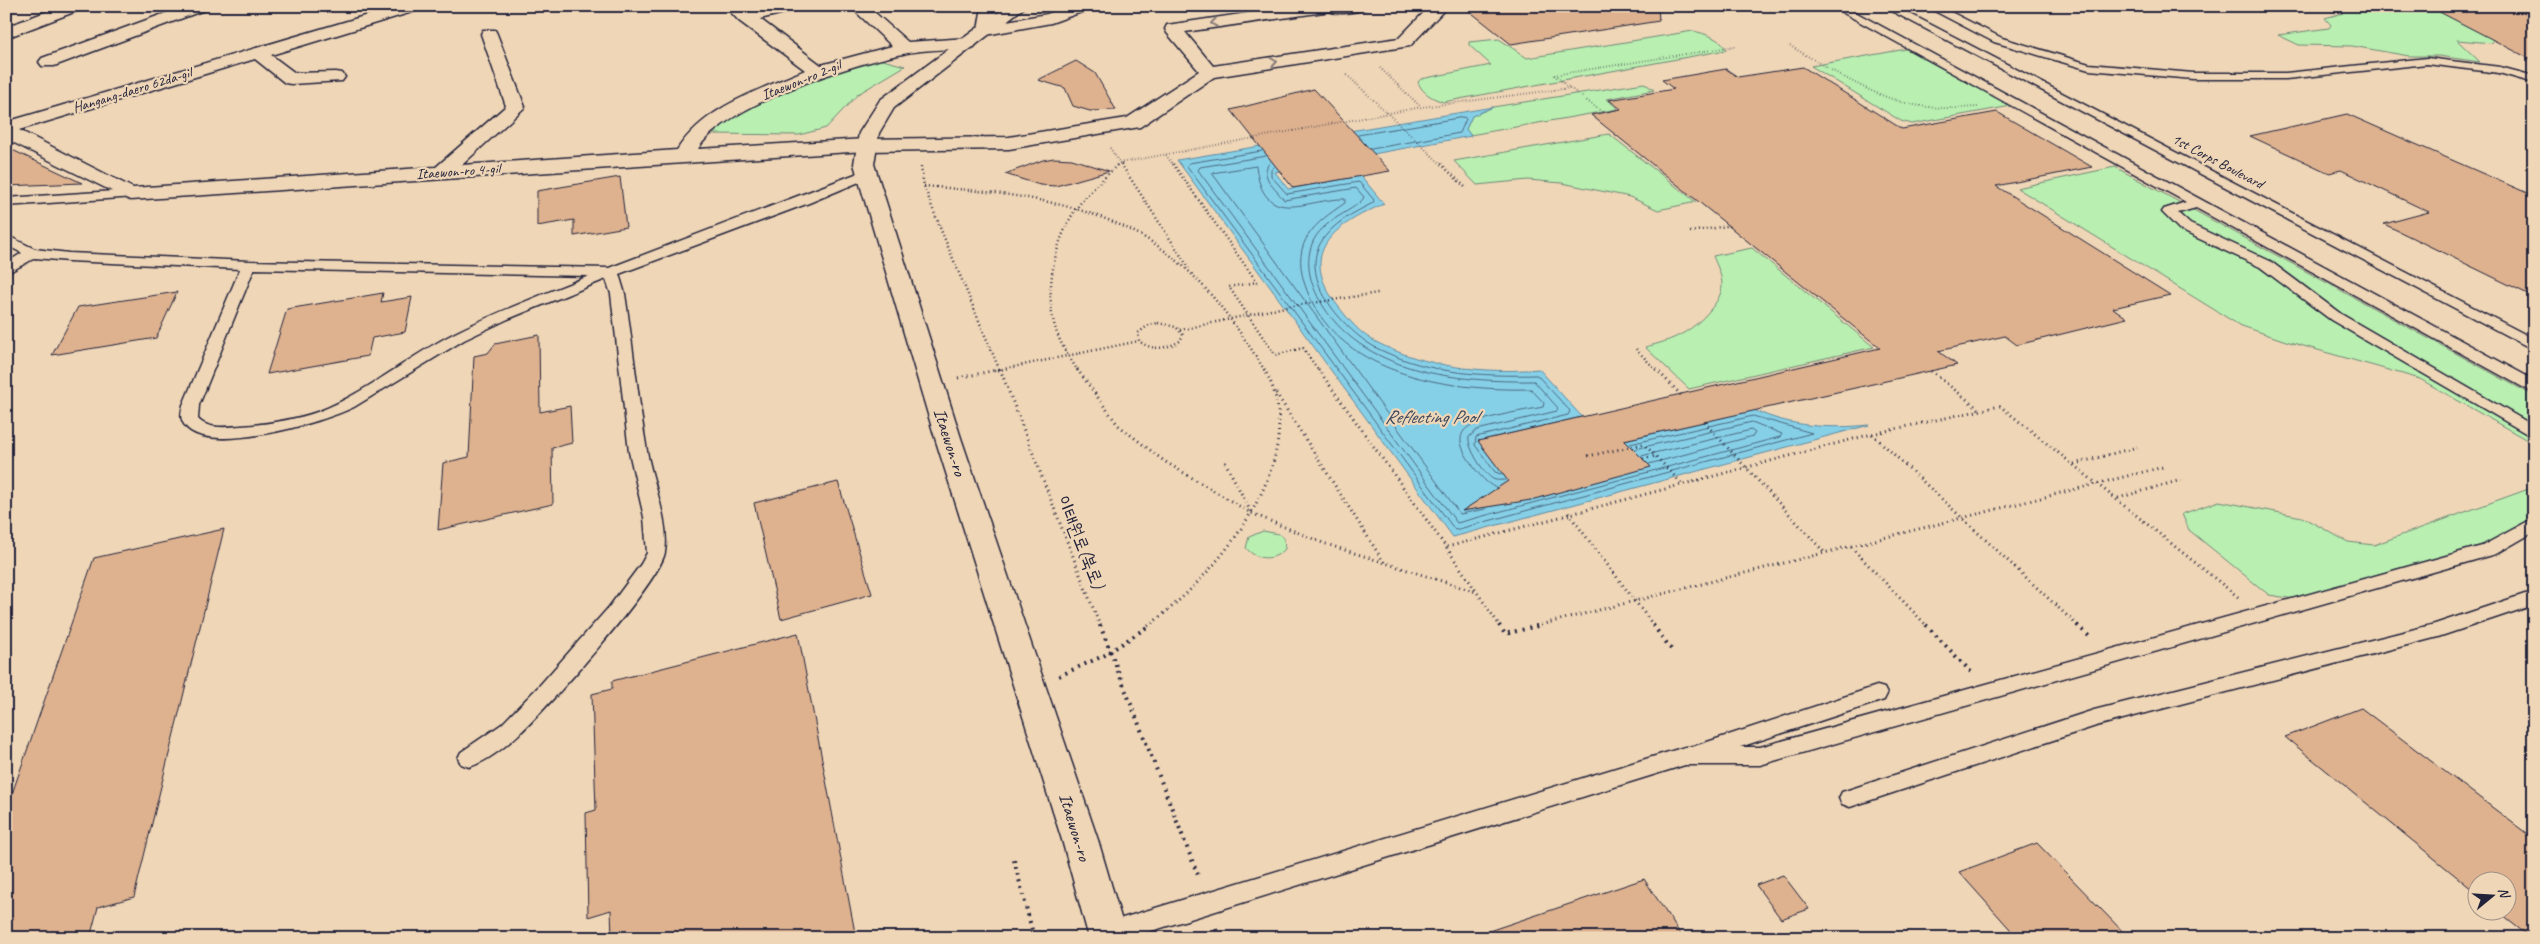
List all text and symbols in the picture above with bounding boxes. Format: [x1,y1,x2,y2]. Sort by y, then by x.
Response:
one-way arrow [1209,17,1217,28]
street label: Itaewon-ro 2-gil [759,55,846,105]
one-way arrow [1270,57,1278,67]
street label: Hangang-daero 62da-gil [70,63,196,118]
street label: 1st Corps Boulevard [2169,129,2269,194]
street label: Itaewon-ro 4-gil [415,159,503,184]
water label: Reflecting Pool [1385,405,1484,429]
street label: Itaewon-ro [929,406,972,480]
street label: 이태원로(북로) [1052,492,1110,593]
street label: Itaewon-ro [1054,791,1096,865]
north arrow [2468,872,2518,922]
text: N [2494,885,2514,901]

